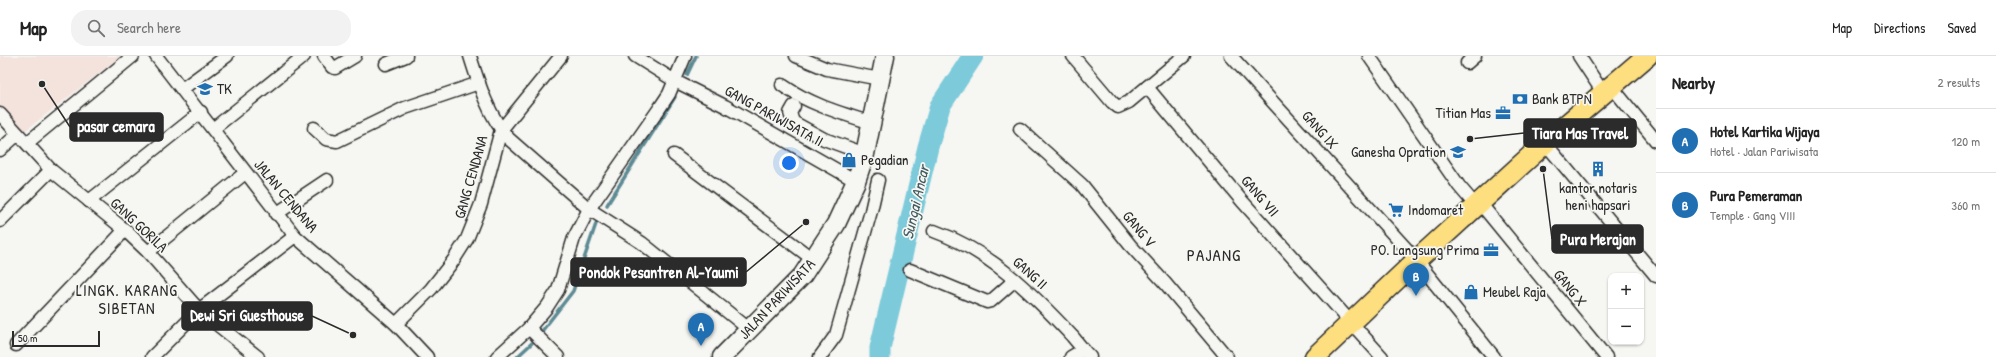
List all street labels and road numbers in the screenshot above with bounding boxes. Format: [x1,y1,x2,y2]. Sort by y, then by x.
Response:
street label: GANG PARIWISATA II [721,80,827,151]
street label: GANG IX [1297,106,1343,154]
street label: GANG CENDANA [449,132,493,221]
street label: JALAN CENDANA [249,155,324,237]
street label: GANG VII [1236,170,1284,221]
street label: GANG GORILA [106,192,173,257]
street label: GANG V [1118,206,1161,252]
street label: GANG II [1008,251,1052,294]
street label: JALAN PARIWISATA [734,253,820,344]
street label: GANG X [1549,265,1592,311]

